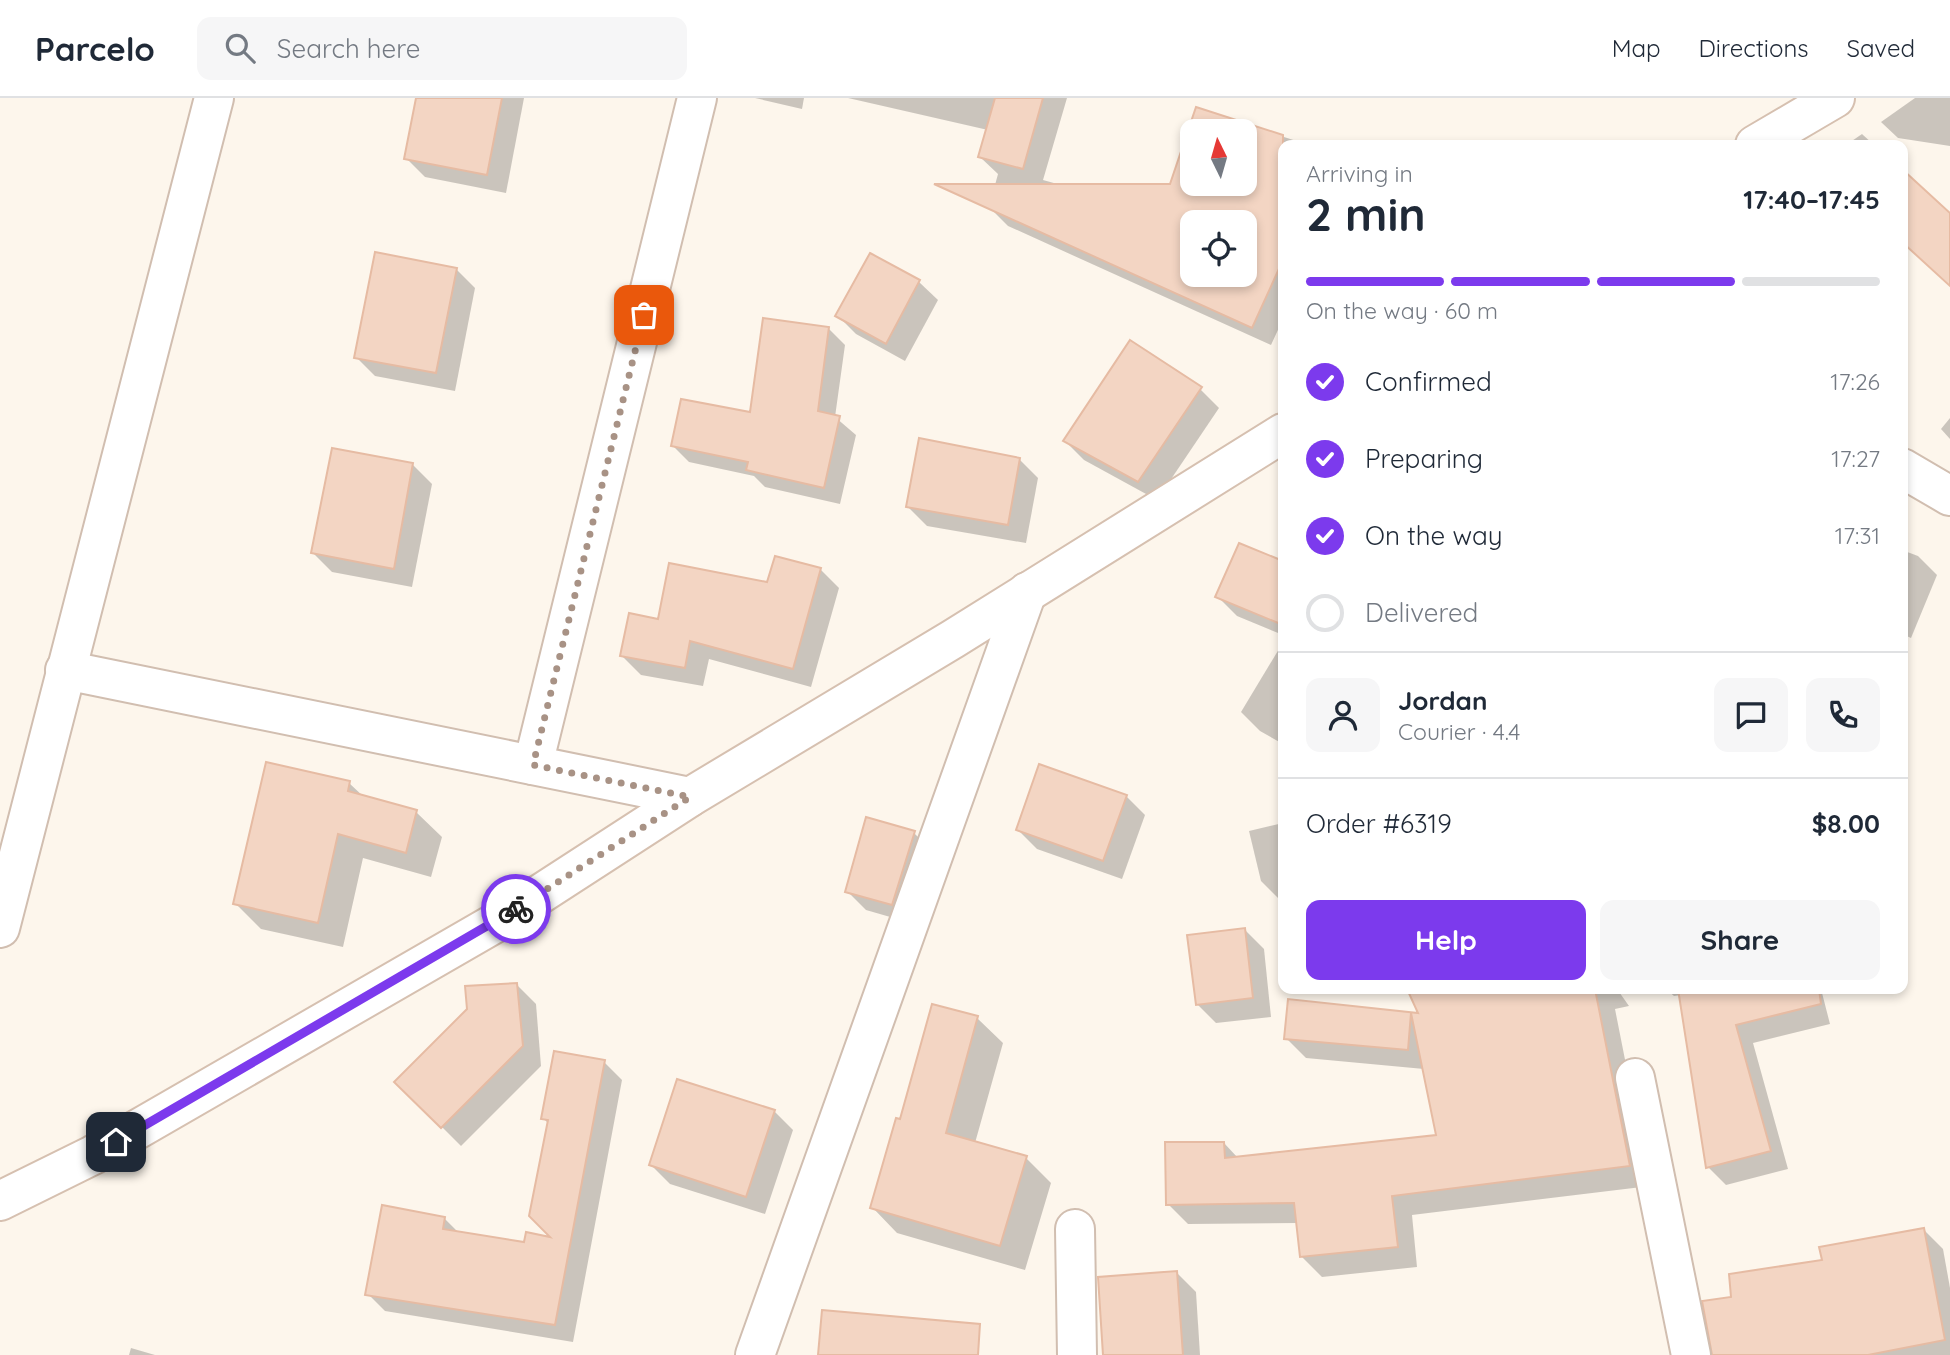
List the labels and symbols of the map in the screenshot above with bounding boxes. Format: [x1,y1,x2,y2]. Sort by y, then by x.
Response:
north arrow [1180,119,1256,196]
pin [614,285,674,345]
courier [481,874,551,944]
pin [86,1112,146,1172]

